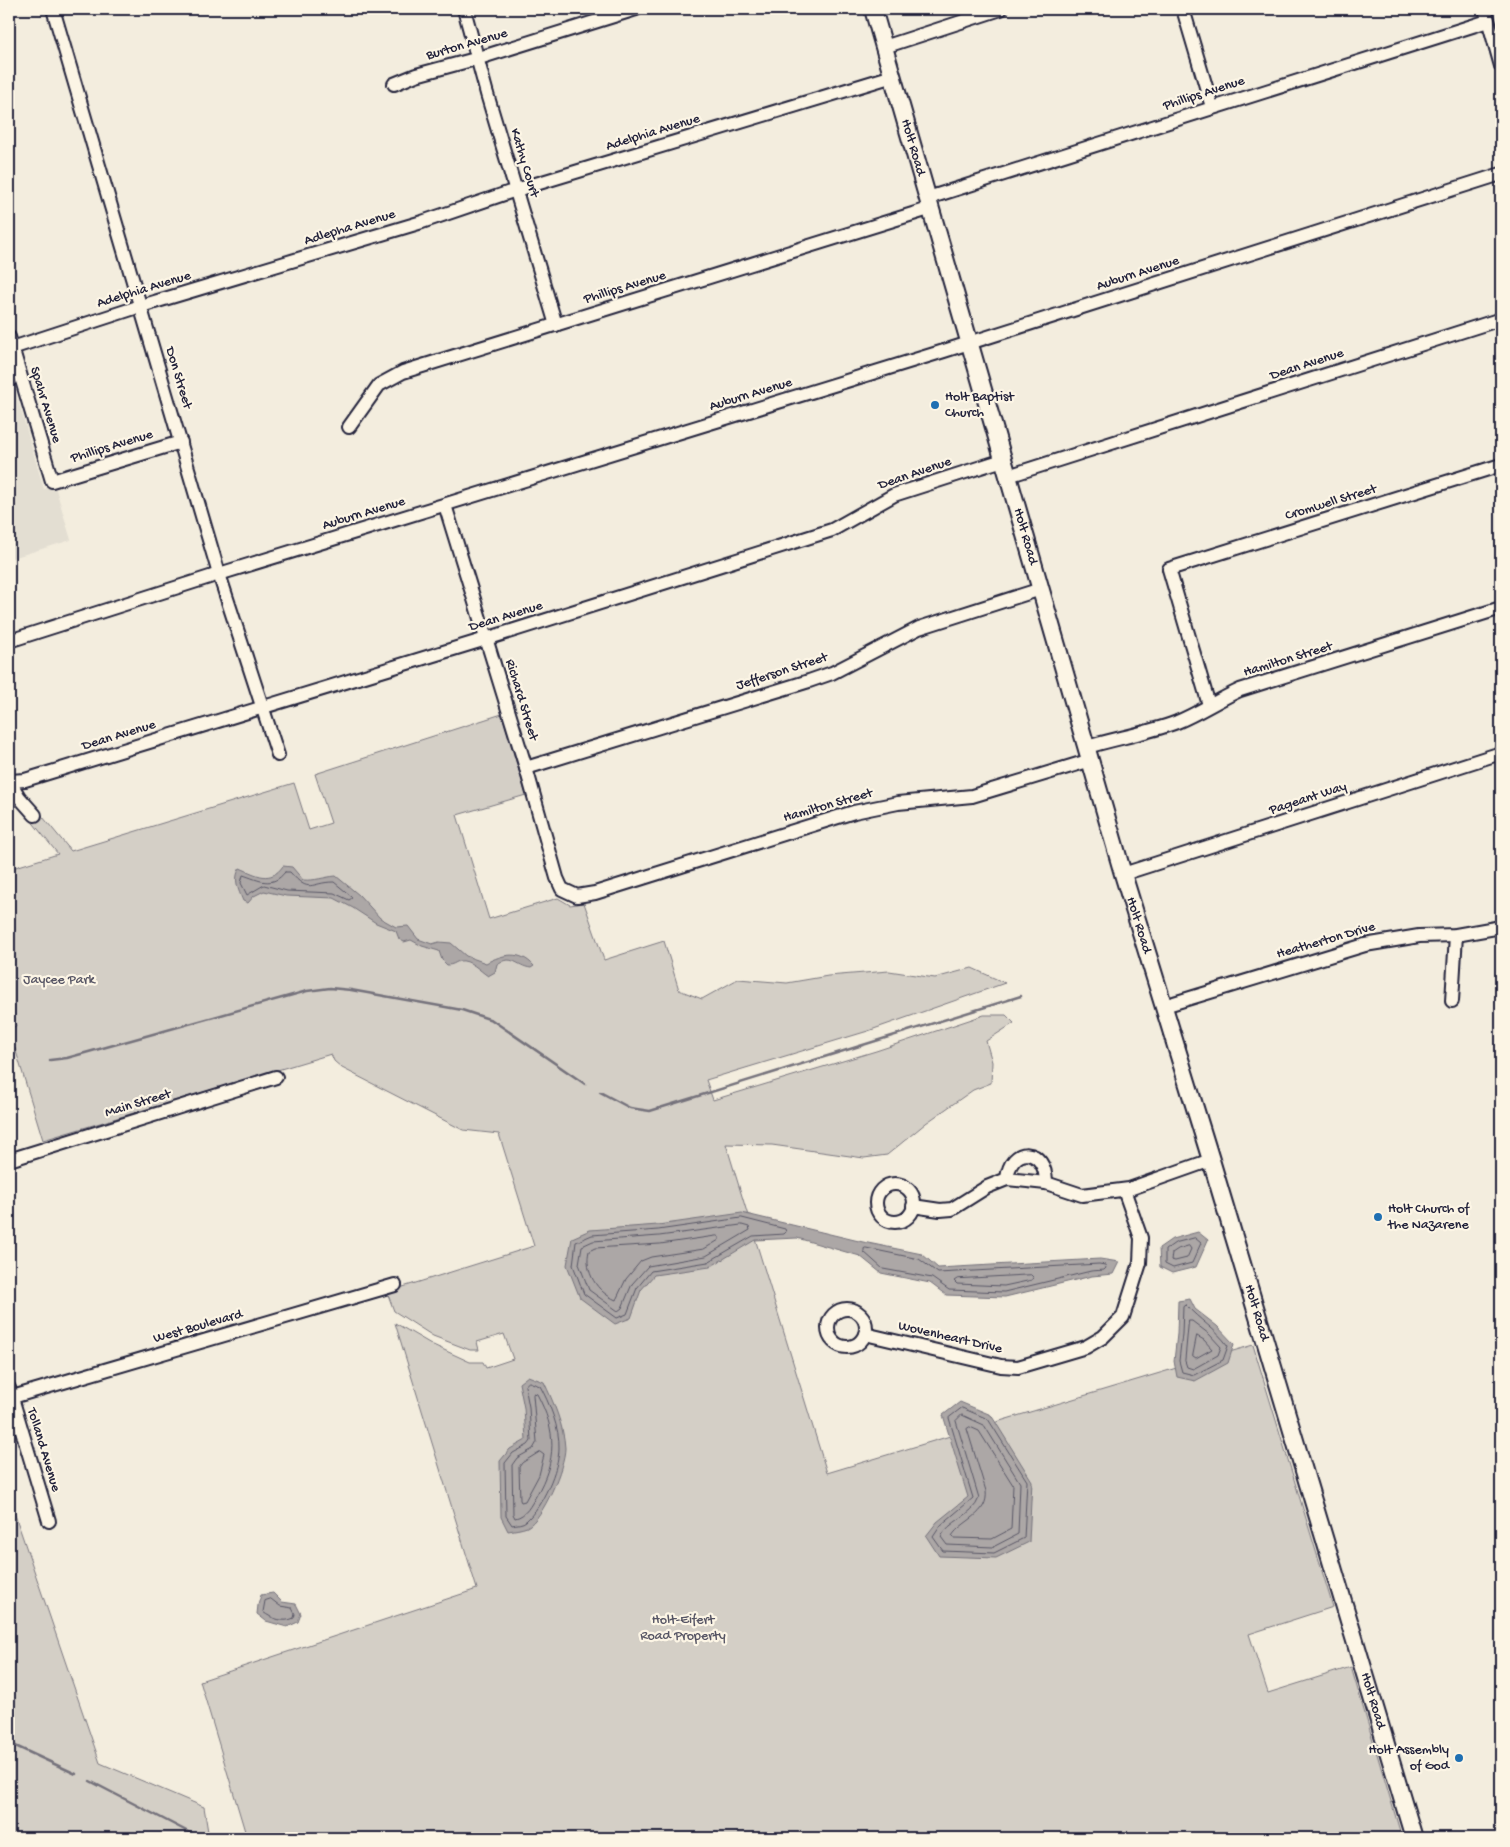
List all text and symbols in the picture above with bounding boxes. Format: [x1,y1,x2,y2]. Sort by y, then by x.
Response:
street label: Burton Avenue [423,25,510,65]
street label: Phillips Avenue [1160,73,1248,116]
street label: Adelphia Avenue [604,110,703,155]
street label: Holt Road [897,117,930,179]
street label: Kathy Court [505,127,543,201]
street label: Adlepha Avenue [302,206,398,250]
street label: Auburn Avenue [1095,252,1182,295]
street label: Adelphia Avenue [95,267,194,312]
street label: Phillips Avenue [581,267,669,309]
street label: Don Street [160,344,196,412]
street label: Dean Avenue [1267,345,1347,385]
street label: Spahr Avenue [25,365,65,446]
street label: Auburn Avenue [707,374,795,416]
place label: Holt Baptist Church [945,389,1015,422]
marker: Holt Baptist Church [929,399,941,411]
street label: Phillips Avenue [68,426,156,468]
street label: Dean Avenue [875,453,955,495]
street label: Cromwell Street [1283,481,1380,525]
street label: Auburn Avenue [320,493,408,535]
street label: Holt Road [1009,506,1042,568]
street label: Dean Avenue [466,598,546,637]
street label: Hamilton Street [1241,638,1336,682]
street label: Jefferson Street [734,649,831,695]
street label: Richard Street [501,657,542,744]
street label: Dean Avenue [79,717,159,756]
street label: Pageant Way [1266,778,1349,820]
street label: Hamilton Street [781,785,876,827]
street label: Holt Road [1122,895,1156,957]
street label: Heatherton Drive [1275,919,1378,963]
park label: Jaycee Park [23,972,96,989]
street label: Main Street [103,1086,174,1122]
place label: Holt Church of the Nazarene [1387,1201,1471,1234]
marker: Holt Church of the Nazarene [1372,1211,1384,1223]
street label: Holt Road [1240,1282,1274,1345]
street label: West Boulevard [152,1306,246,1348]
street label: Wovenheart Drive [896,1318,1004,1358]
street label: Tolland Avenue [22,1405,64,1495]
park label: Holt-Eifert Road Property [640,1612,726,1645]
street label: Holt Road [1356,1670,1390,1733]
place label: Holt Assembly of God [1369,1742,1451,1775]
marker: Holt Assembly of God [1453,1752,1465,1764]

